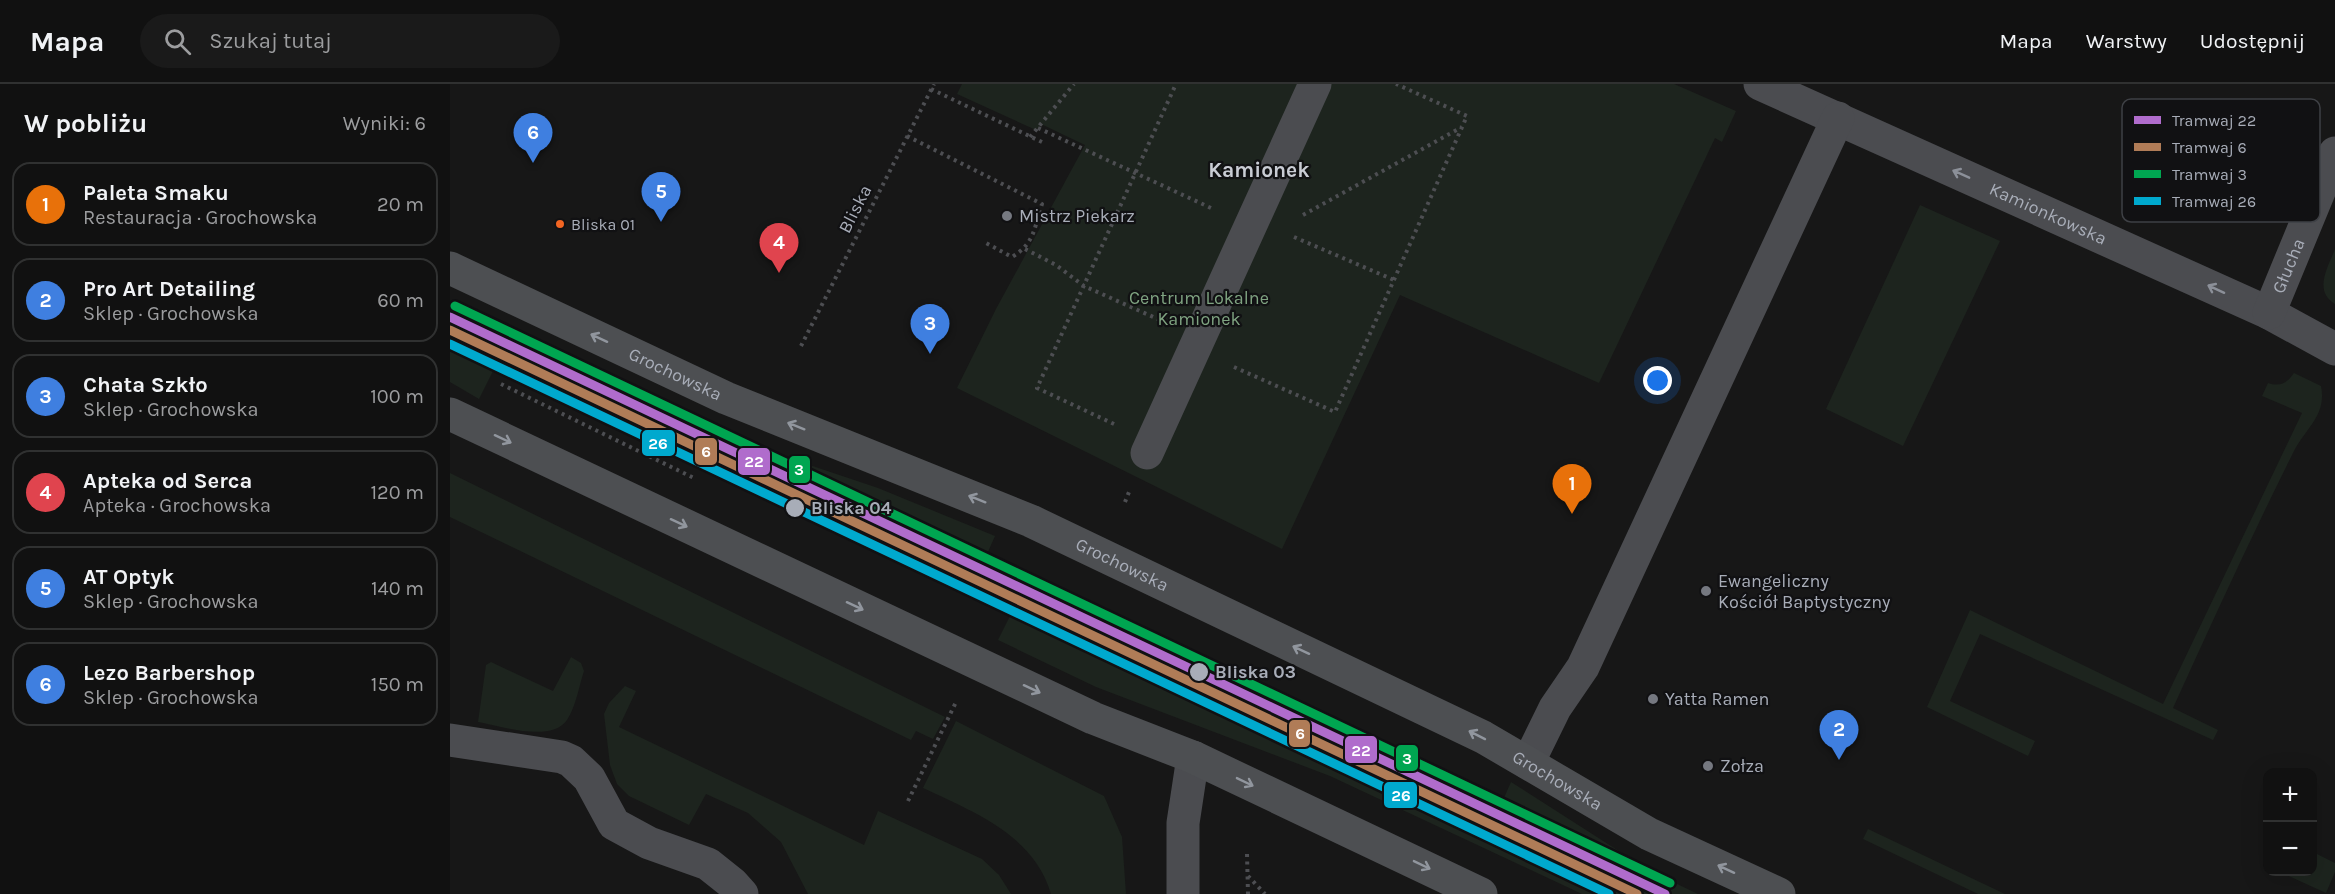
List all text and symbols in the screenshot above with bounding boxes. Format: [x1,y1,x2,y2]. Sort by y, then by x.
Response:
search box [140,14,560,68]
text: Mapa [30,25,104,58]
icon: search [161,25,194,58]
text: Szukaj tutaj [209,28,332,54]
text: Mapa [1999,29,2053,53]
text: Warstwy [2086,29,2167,53]
text: Udostępnij [2200,29,2305,53]
legend [2122,99,2320,222]
text: W pobliżu [24,108,147,139]
text: Tramwaj 22 [2172,111,2256,130]
text: Wyniki: 6 [343,112,426,135]
pin: 6 [514,113,553,163]
text: Tramwaj 6 [2172,138,2247,157]
district label: Kamionek [1208,158,1310,182]
text: Tramwaj 3 [2172,165,2247,184]
one-way arrow [1953,168,1971,179]
pin: 5 [642,172,680,222]
street label: Kamionkowska [1986,178,2110,250]
text: Paleta Smaku [83,180,229,206]
street label: Bliska [834,181,876,237]
text: Tramwaj 26 [2172,192,2256,211]
text: 1 [42,193,49,216]
text: 20 m [377,193,424,216]
place label: Mistrz Piekarz [1019,205,1135,227]
text: Restauracja · Grochowska [83,206,317,229]
marker: Mistrz Piekarz [1000,209,1014,223]
place label: Bliska 01 [571,215,635,234]
marker: Bliska 01 [554,218,566,230]
pin: 4 [760,224,798,273]
street label: Głucha [2267,235,2310,297]
text: Pro Art Detailing [83,276,255,302]
one-way arrow [2207,283,2225,294]
park label: Centrum Lokalne Kamionek [1129,287,1269,330]
text: 2 [39,289,52,312]
text: 60 m [377,289,424,312]
text: Sklep · Grochowska [83,302,259,325]
pin: 3 [910,304,950,354]
one-way arrow [590,332,608,344]
street label: Grochowska [625,343,725,405]
your location [1643,366,1672,395]
text: Chata Szkło [83,372,208,398]
text: 3 [39,385,52,408]
text: 100 m [370,385,424,408]
text: Sklep · Grochowska [83,398,259,421]
one-way arrow [787,420,806,431]
line badge: 26 [641,429,676,457]
one-way arrow [493,434,511,446]
text: 26 [648,434,668,453]
line badge: 6 [694,437,718,466]
text: 6 [701,442,711,461]
line badge: 22 [737,447,771,476]
text: 22 [744,452,764,471]
line badge: 3 [788,455,811,484]
text: 3 [794,460,804,479]
pin: 1 [1552,464,1592,514]
text: Apteka od Serca [83,468,252,494]
text: 4 [40,481,51,504]
text: 120 m [370,481,424,504]
one-way arrow [968,493,986,504]
text: Apteka · Grochowska [83,494,271,517]
marker: Bliska 04 [784,497,806,519]
place label: Bliska 04 [811,497,892,519]
one-way arrow [670,517,688,529]
street label: Grochowska [1072,533,1172,596]
text: AT Optyk [83,564,174,590]
place label: Ewangeliczny Kościół Baptystyczny [1718,570,1891,613]
text: 5 [40,577,51,600]
text: 140 m [371,577,424,600]
marker: Ewangeliczny Kościół Baptystyczny [1699,584,1713,598]
text: Sklep · Grochowska [83,590,259,613]
one-way arrow [846,600,864,612]
one-way arrow [1293,643,1311,655]
text: Lezo Barbershop [83,660,255,686]
marker: Bliska 03 [1188,661,1210,683]
place label: Bliska 03 [1215,661,1296,683]
text: 6 [39,673,52,696]
text: 150 m [371,673,424,696]
one-way arrow [1022,684,1040,696]
text: Sklep · Grochowska [83,686,259,709]
place label: Yatta Ramen [1665,688,1769,710]
marker: Yatta Ramen [1646,692,1660,706]
pin: 2 [1820,710,1858,760]
line badge: 6 [1288,719,1311,748]
text: 6 [1295,724,1305,743]
one-way arrow [1468,728,1486,740]
line badge: 22 [1344,735,1378,764]
text: 22 [1351,741,1371,760]
line badge: 3 [1395,744,1419,772]
street label: Grochowska [1508,746,1606,815]
text: 3 [1402,749,1412,768]
place label: Zołza [1720,755,1764,777]
marker: Zołza [1701,759,1715,773]
map controls [2263,768,2317,876]
button: + [2263,768,2317,822]
one-way arrow [1236,777,1254,789]
line badge: 26 [1383,781,1418,809]
text: 26 [1391,786,1411,805]
button: − [2263,822,2317,876]
one-way arrow [1412,860,1430,872]
one-way arrow [1718,863,1736,875]

